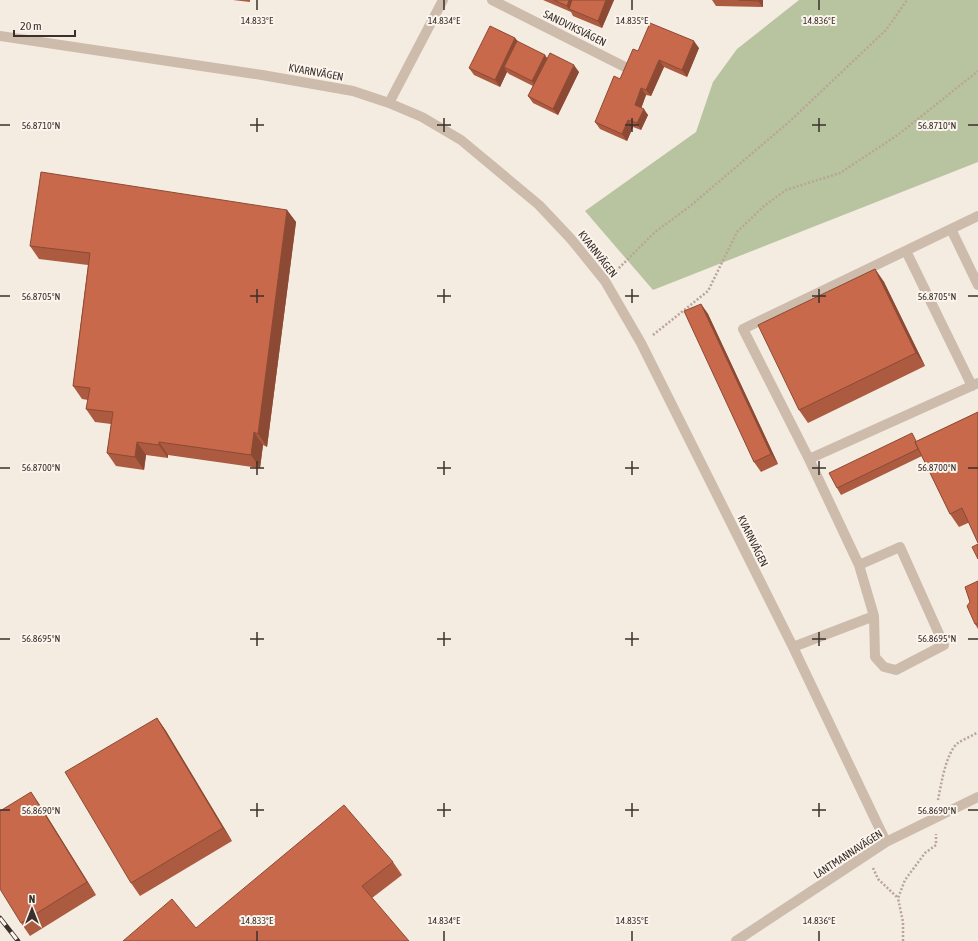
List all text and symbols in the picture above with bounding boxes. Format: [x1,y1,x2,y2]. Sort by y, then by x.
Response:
street label: SANDVIKSVÄGEN [542,8,608,48]
scale bar [14,12,75,38]
text: 14.833°E [241,15,274,26]
text: 14.834°E [428,15,461,26]
text: 14.835°E [616,15,649,26]
text: 14.836°E [803,15,836,26]
text: 20 m [20,19,42,33]
street label: KVARNVÄGEN [288,61,344,83]
text: 56.8710°N [22,120,60,131]
text: 56.8710°N [918,120,956,131]
street label: KVARNVÄGEN [576,228,620,280]
text: 56.8705°N [22,291,60,302]
text: 56.8705°N [918,291,956,302]
text: 56.8700°N [22,462,60,473]
text: 56.8700°N [918,462,956,473]
street label: KVARNVÄGEN [735,513,771,569]
text: 56.8695°N [22,633,60,644]
text: 56.8695°N [918,633,956,644]
text: 56.8690°N [22,805,60,816]
text: 56.8690°N [918,805,956,816]
street label: LANTMANNAVÄGEN [811,827,885,881]
north arrow [12,889,52,929]
text: N [29,893,35,905]
text: 14.833°E [241,915,274,926]
text: 14.834°E [428,915,461,926]
text: 14.835°E [616,915,649,926]
text: 14.836°E [803,915,836,926]

